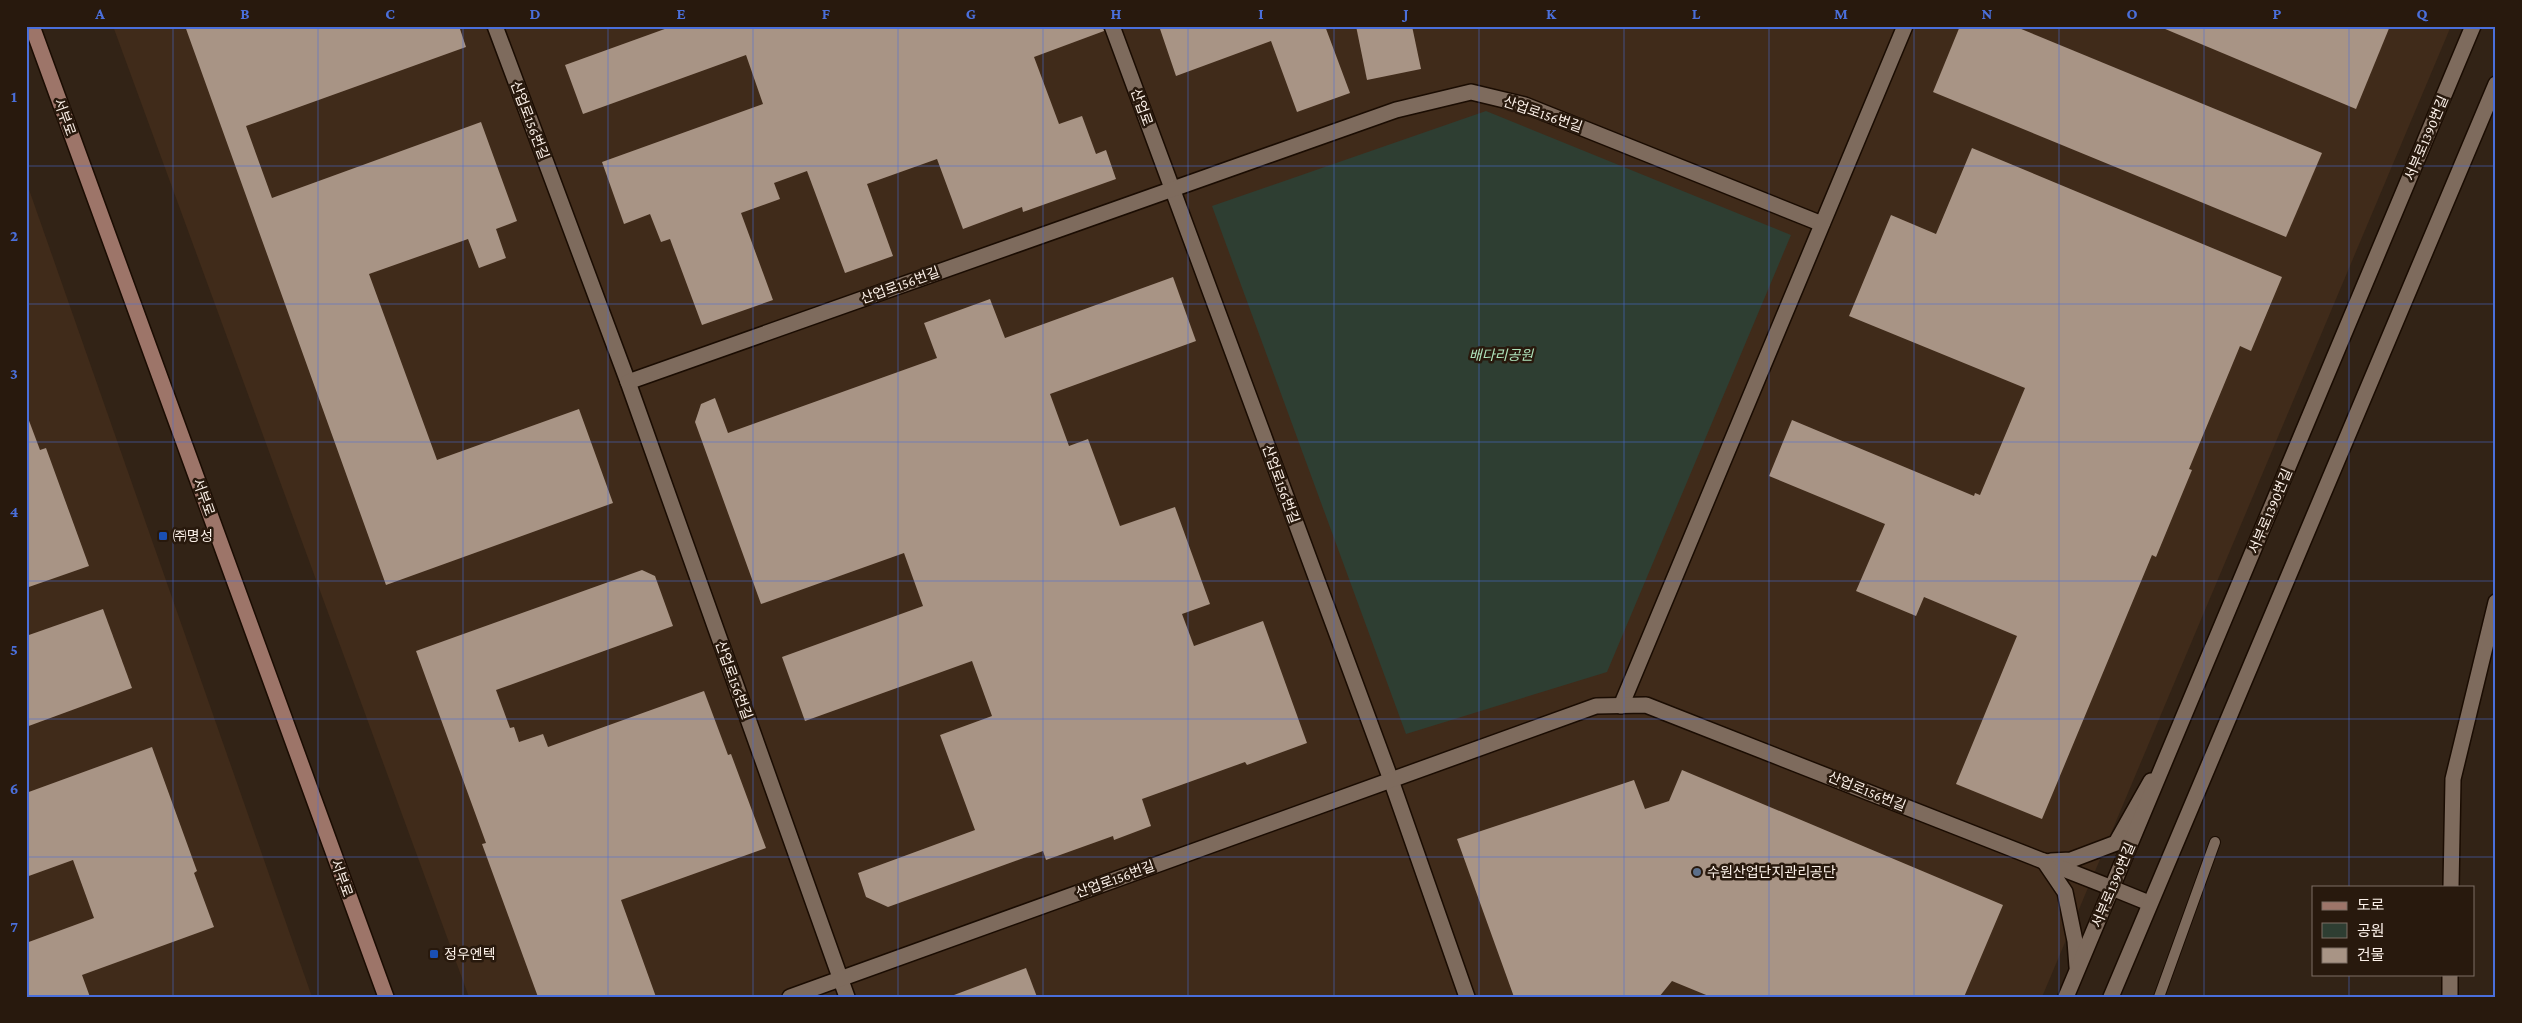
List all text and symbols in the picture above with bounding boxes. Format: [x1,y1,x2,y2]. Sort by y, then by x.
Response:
text: A [94,5,105,22]
text: B [240,5,250,22]
text: C [385,5,395,22]
text: D [529,5,541,22]
text: E [676,5,686,22]
text: F [822,5,831,22]
text: G [966,5,976,22]
text: H [1111,5,1122,22]
text: I [1258,5,1264,22]
text: J [1401,5,1409,22]
text: K [1546,5,1557,22]
text: L [1692,5,1701,22]
text: M [1834,5,1848,22]
text: N [1982,5,1993,22]
text: O [2126,5,2138,22]
text: P [2273,5,2282,22]
text: Q [2416,5,2428,22]
street label: 산업로156번길 [508,78,552,162]
street label: 산업로 [1128,86,1156,128]
text: 1 [11,88,17,105]
street label: 산업로156번길 [1501,93,1585,135]
street label: 서부로1390번길 [2401,93,2451,183]
street label: 서부로 [51,96,79,138]
text: 2 [10,227,18,244]
street label: 산업로156번길 [858,263,942,307]
park label: 배다리공원 [1469,347,1534,363]
text: 3 [10,365,18,382]
street label: 산업로156번길 [1259,442,1303,526]
street label: 서부로1390번길 [2245,466,2295,556]
street label: 서부로 [190,476,218,518]
text: 4 [10,503,19,520]
place label: ㈜명성 [173,528,213,544]
marker: ㈜명성 [157,530,169,542]
street label: 산업로156번길 [712,638,756,722]
text: 5 [10,641,18,658]
street label: 산업로156번길 [1826,768,1908,814]
text: 6 [10,780,18,797]
street label: 서부로1390번길 [2088,840,2138,930]
street label: 서부로 [328,857,356,899]
street label: 산업로156번길 [1073,857,1157,901]
place label: 수원산업단지관리공단 [1707,864,1836,880]
marker: 수원산업단지관리공단 [1691,866,1703,878]
legend [2312,886,2474,976]
text: 도로 [2357,897,2385,913]
text: 7 [10,918,18,935]
text: 공원 [2357,923,2385,939]
place label: 정우엔텍 [444,946,496,962]
text: 건물 [2357,947,2385,963]
marker: 정우엔텍 [428,948,440,960]

